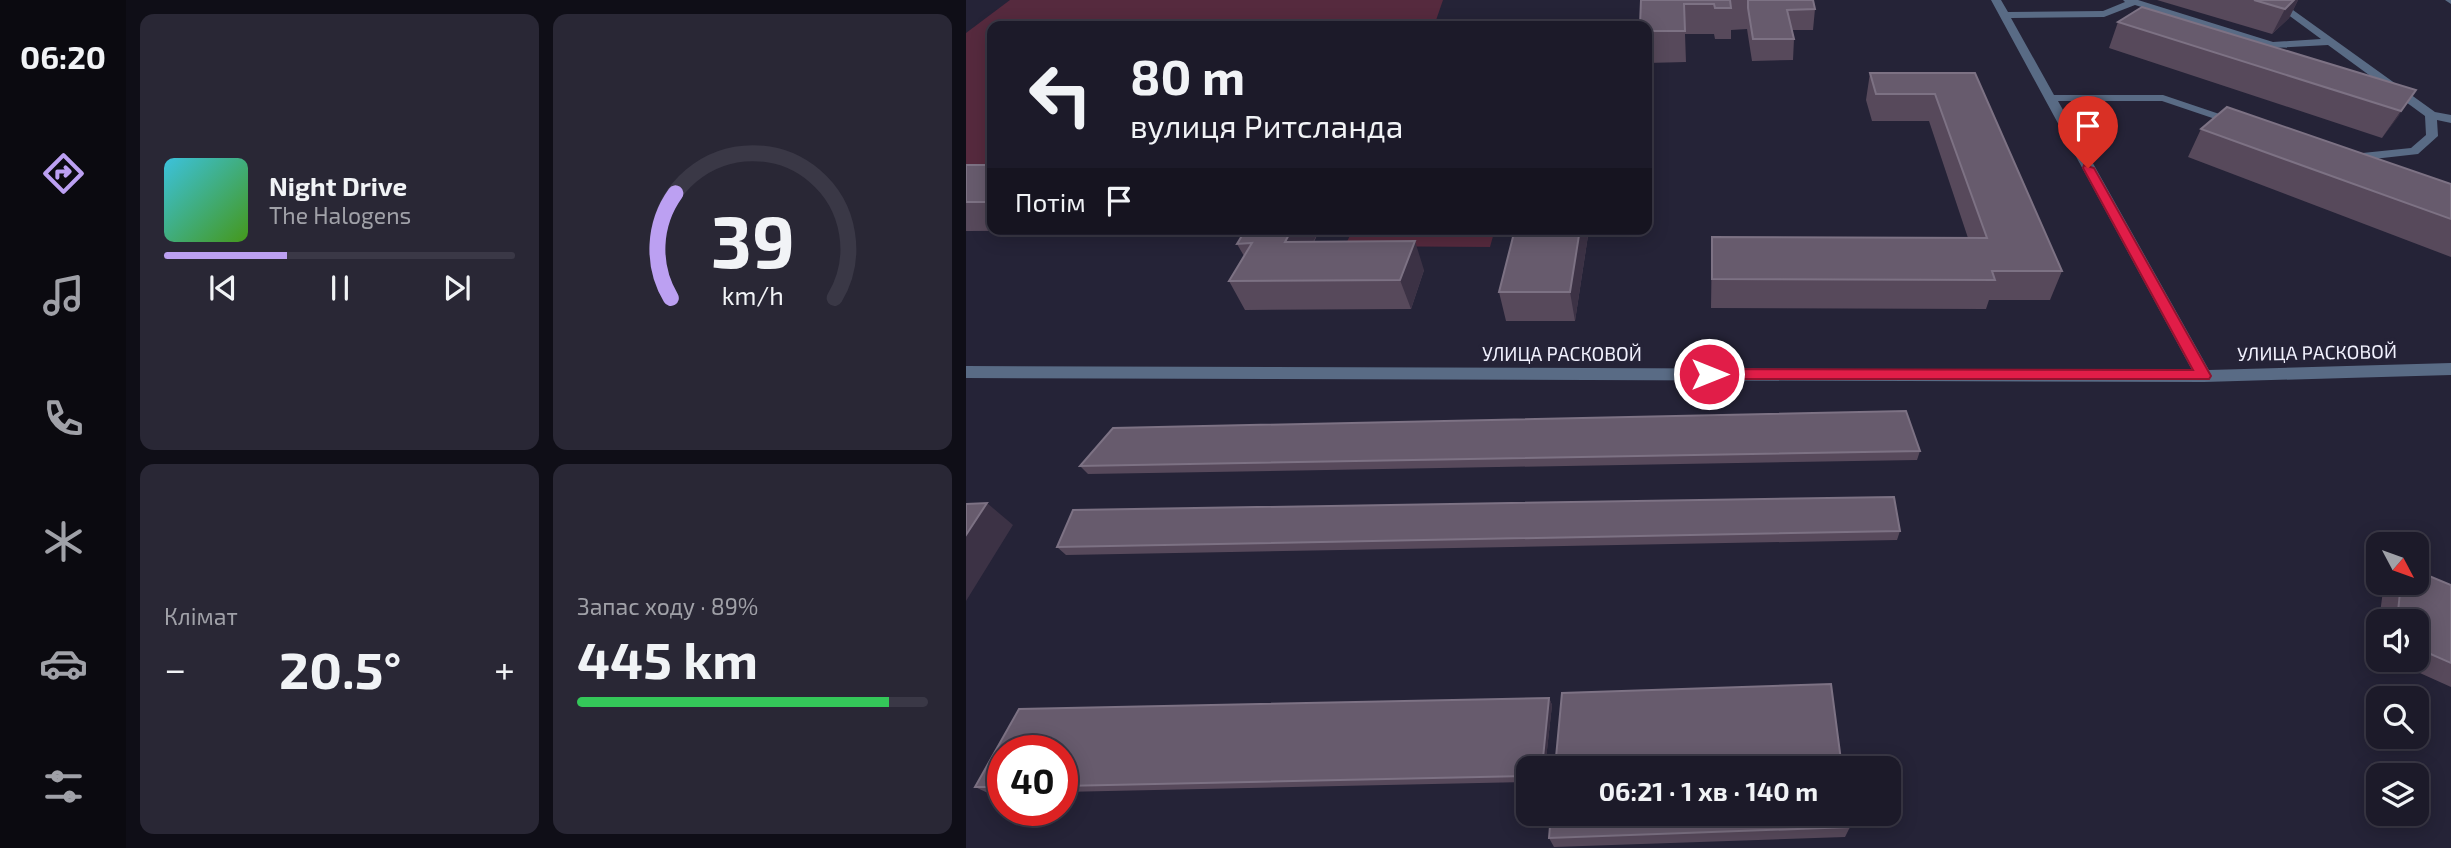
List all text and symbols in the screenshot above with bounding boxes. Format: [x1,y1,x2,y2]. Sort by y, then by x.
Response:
text: 06:20 [20,37,106,75]
text: 80 m [1130,46,1245,105]
icon: left [1015,49,1106,140]
pin [2058,96,2118,168]
text: вулиця Ритсланда [1130,106,1403,144]
icon: arrive [2069,107,2107,145]
icon: directions [39,149,88,198]
text: Night Drive [269,170,407,201]
icon: arrive [1100,182,1138,220]
text: Потім [1015,186,1086,217]
text: 39 [710,196,795,284]
text: The Halogens [269,201,411,229]
icon: previous [204,269,242,307]
icon: pause [321,269,359,307]
icon: next [438,269,476,307]
icon: music [39,271,88,320]
text: km/h [721,280,784,310]
position arrow [1672,337,1746,411]
street label: УЛИЦА РАСКОВОЙ [2237,339,2397,365]
street label: УЛИЦА РАСКОВОЙ [1482,342,1642,365]
icon: phone [39,394,88,443]
icon: climate [39,517,88,566]
north arrow [2366,532,2429,595]
map controls [2366,532,2429,826]
text: Запас ходу · 89% [577,592,758,620]
text: Клімат [164,602,238,630]
button: sound [2366,609,2429,672]
text: 445 km [577,627,758,689]
text: 20.5° [279,637,401,699]
icon: car [39,639,88,688]
text: − [164,645,186,691]
text: + [494,645,515,691]
button: search [2366,686,2429,749]
speed limit sign: 40 [987,735,1078,826]
icon: filters [39,762,88,811]
button: layers [2366,763,2429,826]
text: 06:21 · 1 хв · 140 m [1599,775,1818,806]

